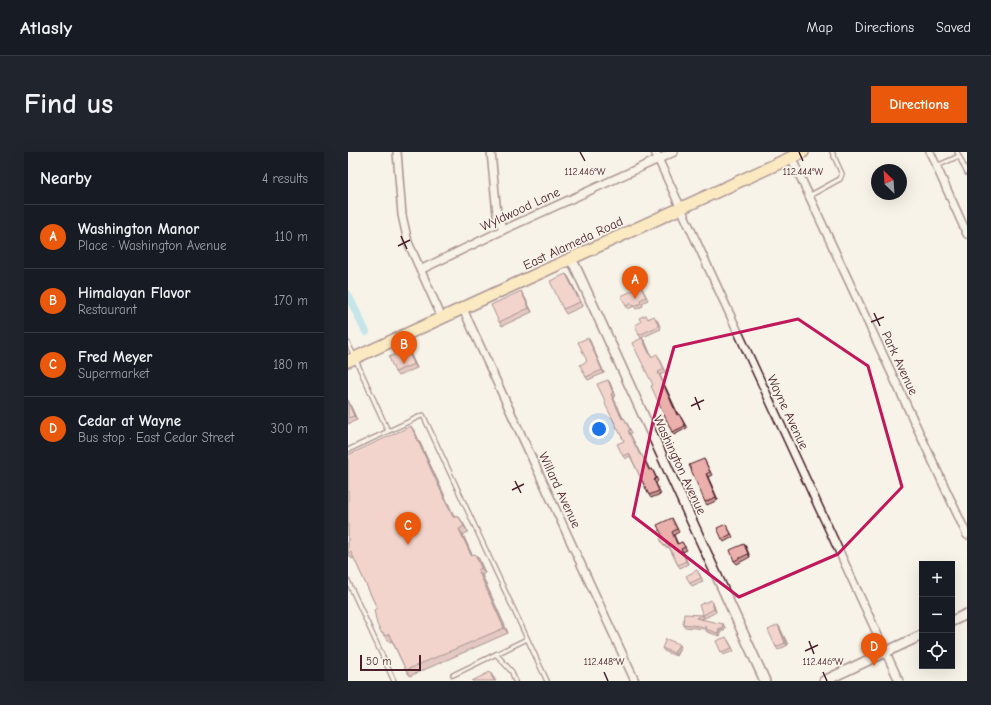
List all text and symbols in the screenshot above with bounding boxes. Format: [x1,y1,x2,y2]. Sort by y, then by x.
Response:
text: Atlasly [20,17,72,39]
text: Map [806,19,833,36]
text: Directions [855,19,914,36]
text: Saved [936,19,971,36]
button: Directions [871,86,967,123]
text: Find us [24,88,113,120]
north arrow [871,164,907,200]
text: 112.446°W [565,166,606,178]
text: 112.444°W [783,166,823,178]
text: Nearby [40,169,91,188]
text: 4 results [262,171,308,186]
street label: Wyldwood Lane [478,184,563,234]
street label: East Alameda Road [521,213,625,273]
text: Washington Manor [78,220,199,238]
text: A [49,229,57,244]
text: 110 m [275,229,308,244]
text: Place · Washington Avenue [78,238,226,253]
pin: A [622,266,648,299]
text: Himalayan Flavor [78,284,191,302]
text: B [49,293,57,308]
text: 170 m [274,293,308,308]
text: Restaurant [78,302,137,317]
street label: Park Avenue [879,329,922,398]
pin: B [391,331,417,364]
text: Fred Meyer [78,348,152,366]
text: C [49,357,57,372]
text: 180 m [273,357,308,372]
text: Supermarket [78,366,149,381]
street label: Wayne Avenue [764,372,812,452]
text: Cedar at Wayne [78,412,181,430]
street label: Washington Avenue [650,413,710,517]
your location [589,419,609,439]
text: D [49,421,57,436]
text: 300 m [270,421,308,436]
text: Bus stop · East Cedar Street [78,430,234,445]
street label: Willard Avenue [536,450,584,531]
pin: C [395,512,421,545]
map controls [919,561,955,669]
button: + [919,561,955,597]
button: − [919,597,955,633]
pin: D [861,633,887,666]
button: locate [919,633,955,669]
scale bar [360,653,421,672]
text: 50 m [366,655,391,668]
text: 112.448°W [584,656,625,668]
text: 112.446°W [803,656,844,668]

